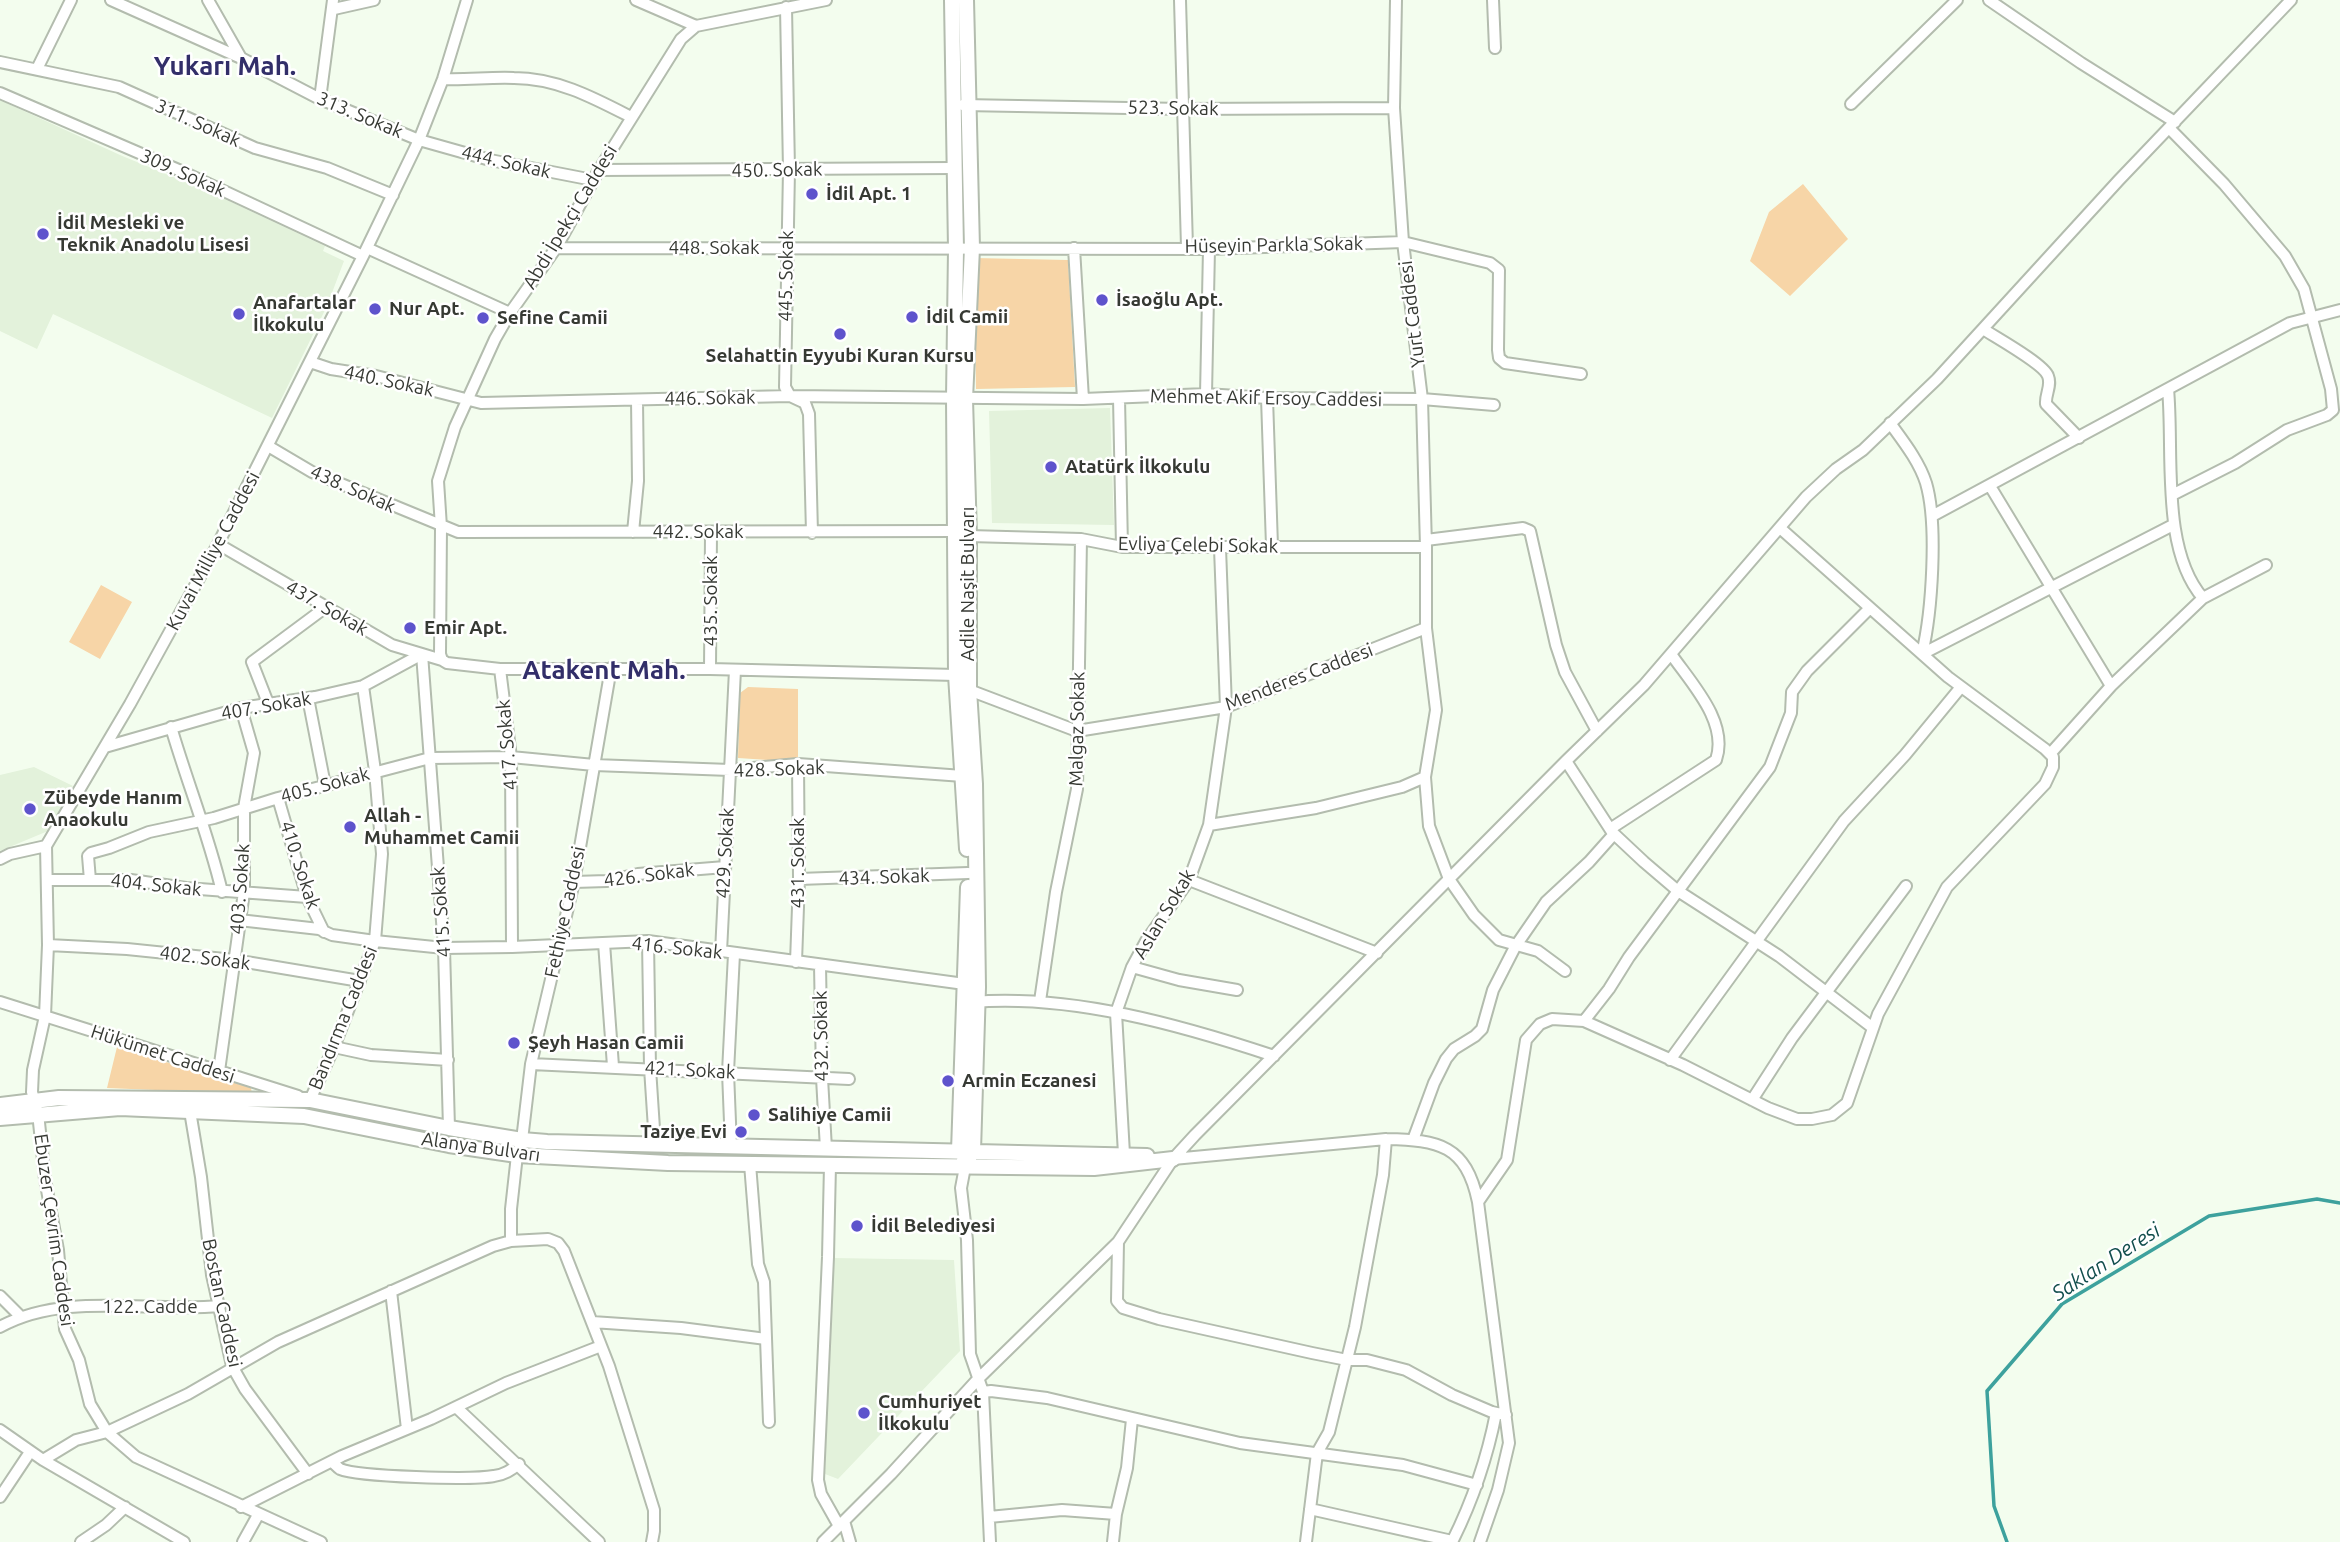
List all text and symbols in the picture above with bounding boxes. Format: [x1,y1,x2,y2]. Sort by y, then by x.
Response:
district label: Yukarı Mah. [154,50,296,82]
street label: 313. Sokak [314,87,406,143]
street label: 311. Sokak [152,94,244,152]
street label: 523. Sokak [1127,96,1219,120]
street label: 444. Sokak [459,141,553,183]
street label: Abdi İpekçi Caddesi [518,141,622,293]
street label: 309. Sokak [137,144,229,202]
street label: 450. Sokak [731,158,823,182]
place label: İdil Apt. 1 [826,183,912,205]
marker: İdil Apt. 1 [804,186,820,202]
place label: İdil Mesleki ve Teknik Anadolu Lisesi [57,212,249,256]
marker: İdil Mesleki ve Teknik Anadolu Lisesi [35,226,51,242]
street label: 445. Sokak [774,230,798,322]
street label: Hüseyin Parkla Sokak [1184,232,1364,258]
street label: 448. Sokak [668,237,760,259]
street label: Yurt Caddesi [1394,259,1430,369]
place label: İsaoğlu Apt. [1116,289,1223,311]
place label: Anafartalar İlkokulu [253,292,356,336]
marker: İsaoğlu Apt. [1094,292,1110,308]
place label: Nur Apt. [389,298,465,320]
marker: Nur Apt. [367,301,383,317]
marker: Anafartalar İlkokulu [231,306,247,322]
place label: İdil Camii [926,306,1008,328]
place label: Sefine Camii [497,307,608,329]
marker: İdil Camii [904,309,920,325]
marker: Sefine Camii [475,310,491,326]
marker: Selahattin Eyyubi Kuran Kursu [832,326,848,342]
place label: Selahattin Eyyubi Kuran Kursu [706,345,974,367]
street label: 440. Sokak [342,360,436,402]
street label: Mehmet Akif Ersoy Caddesi [1150,385,1382,411]
street label: 446. Sokak [664,386,756,410]
place label: Atatürk İlkokulu [1065,456,1210,478]
marker: Atatürk İlkokulu [1043,459,1059,475]
street label: 438. Sokak [307,460,399,518]
street label: Kuvai Milliye Caddesi [161,468,265,634]
street label: Adile Naşit Bulvarı [957,507,979,661]
street label: 442. Sokak [652,521,744,543]
street label: Evliya Çelebi Sokak [1118,532,1278,558]
street label: 435. Sokak [700,555,722,647]
street label: 437. Sokak [282,575,372,641]
place label: Emir Apt. [424,617,507,639]
marker: Emir Apt. [402,620,418,636]
street label: Menderes Caddesi [1222,638,1376,716]
district label: Atakent Mah. [522,654,686,686]
street label: Malgaz Sokak [1065,671,1089,787]
street label: 407. Sokak [219,687,313,725]
street label: 417. Sokak [492,699,522,791]
street label: 428. Sokak [733,756,825,782]
street label: 405. Sokak [278,762,372,808]
place label: Zübeyde Hanım Anaokulu [44,787,182,831]
marker: Zübeyde Hanım Anaokulu [22,801,38,817]
place label: Allah - Muhammet Camii [364,805,519,849]
street label: 429. Sokak [711,807,739,899]
street label: 431. Sokak [787,817,809,909]
street label: 410. Sokak [275,818,325,912]
marker: Allah - Muhammet Camii [342,819,358,835]
street label: 403. Sokak [225,843,255,935]
street label: Fethiye Caddesi [540,844,590,980]
street label: 426. Sokak [602,858,696,892]
street label: 434. Sokak [838,864,930,890]
street label: Aslan Sokak [1128,865,1200,963]
street label: 415. Sokak [426,866,456,958]
street label: 404. Sokak [109,869,203,901]
street label: 416. Sokak [630,932,724,964]
street label: 402. Sokak [158,941,252,975]
street label: Bandırma Caddesi [304,943,382,1093]
street label: 432. Sokak [809,990,833,1082]
street label: Hükümet Caddesi [88,1020,238,1088]
place label: Şeyh Hasan Camii [528,1032,684,1054]
marker: Şeyh Hasan Camii [506,1035,522,1051]
street label: 421. Sokak [644,1056,736,1084]
place label: Armin Eczanesi [962,1070,1097,1092]
marker: Armin Eczanesi [940,1073,956,1089]
place label: Salihiye Camii [768,1104,891,1126]
marker: Salihiye Camii [746,1107,762,1123]
place label: Taziye Evi [640,1121,727,1143]
marker: Taziye Evi [733,1124,749,1140]
street label: Alanya Bulvarı [420,1127,542,1167]
street label: Ebuzer Çevrim Caddesi [29,1132,79,1328]
place label: İdil Belediyesi [871,1215,995,1237]
marker: İdil Belediyesi [849,1218,865,1234]
water label: Saklan Deresi [2047,1218,2165,1306]
street label: Bostan Caddesi [197,1237,247,1369]
street label: 122. Cadde [102,1296,198,1318]
place label: Cumhuriyet İlkokulu [878,1391,982,1435]
marker: Cumhuriyet İlkokulu [856,1405,872,1421]

